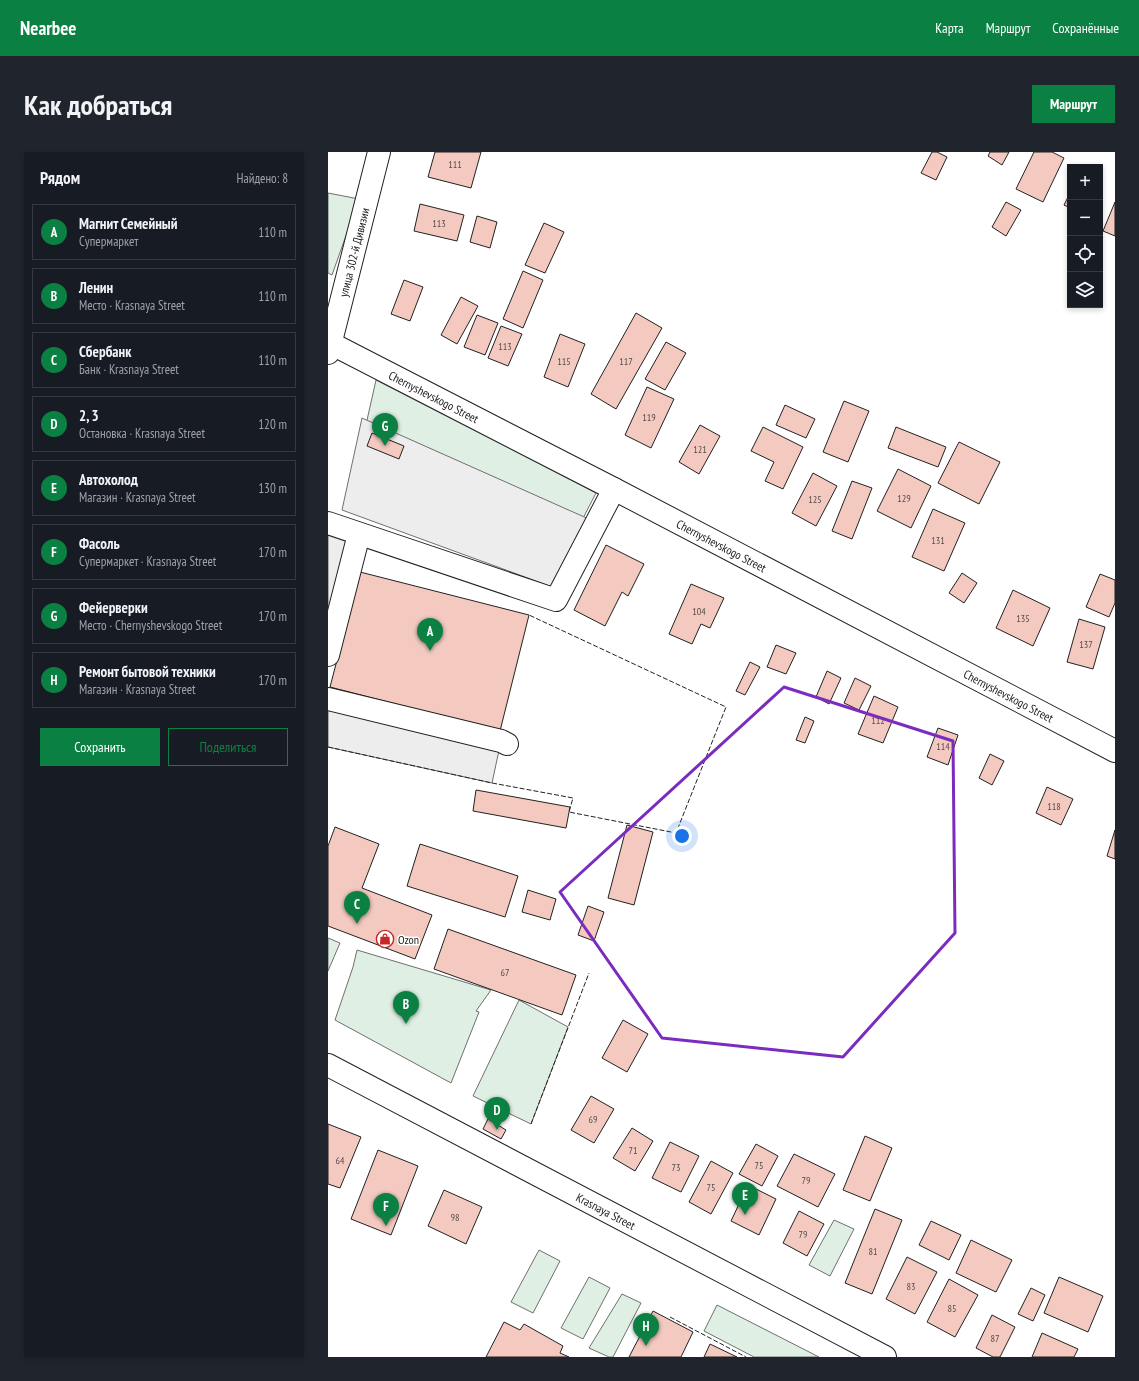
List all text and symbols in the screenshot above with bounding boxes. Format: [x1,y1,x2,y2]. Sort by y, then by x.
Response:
text: Nearbee [20,16,77,40]
text: Карта [935,19,964,37]
text: Маршрут [986,19,1030,37]
text: Сохранённые [1052,19,1119,37]
button: Маршрут [1032,85,1115,123]
text: Как добраться [24,86,172,123]
house number: 111 [448,158,462,171]
map controls [1067,164,1103,308]
button: + [1067,164,1103,200]
text: Рядом [40,167,80,189]
text: Найдено: 8 [237,170,288,187]
button: − [1067,200,1103,236]
street label: улица 302-й Дивизии [335,206,372,298]
text: Магнит Семейный [79,214,177,233]
house number: 113 [432,217,446,230]
text: A [51,224,57,241]
text: 110 m [258,224,287,241]
text: Супермаркет [79,233,138,250]
button: locate [1067,236,1103,272]
button: layers [1067,272,1103,308]
text: Ленин [79,278,113,297]
text: B [51,288,57,305]
text: 110 m [258,288,287,305]
text: Место · Krasnaya Street [79,297,185,314]
house number: 113 [498,340,512,353]
text: Сбербанк [79,342,131,361]
text: C [51,352,57,369]
text: 110 m [258,352,287,369]
house number: 115 [557,355,571,368]
house number: 117 [619,355,633,368]
text: Банк · Krasnaya Street [79,361,179,378]
street label: Chernyshevskogo Street [386,367,482,426]
text: 2, 3 [79,406,99,425]
house number: 119 [642,411,656,424]
pin: G [372,413,398,446]
text: D [51,416,57,433]
text: 120 m [258,416,287,433]
text: Остановка · Krasnaya Street [79,425,205,442]
house number: 121 [693,443,707,456]
text: Автохолод [79,470,138,489]
text: E [51,480,57,497]
text: 130 m [258,480,287,497]
text: Магазин · Krasnaya Street [79,489,196,506]
house number: 129 [897,492,911,505]
house number: 125 [808,493,822,506]
street label: Chernyshevskogo Street [674,516,770,575]
text: Фасоль [79,534,120,553]
house number: 131 [931,534,945,547]
text: F [51,544,57,561]
text: 170 m [258,544,287,561]
text: Супермаркет · Krasnaya Street [79,553,216,570]
text: Фейерверки [79,598,148,617]
house number: 104 [692,605,706,618]
text: G [51,608,57,625]
text: 170 m [258,608,287,625]
house number: 135 [1016,612,1030,625]
text: Место · Chernyshevskogo Street [79,617,222,634]
pin: A [417,618,443,651]
house number: 137 [1079,638,1093,651]
text: Ремонт бытовой техники [79,662,216,681]
street label: Chernyshevskogo Street [961,666,1057,725]
text: H [51,672,57,689]
text: 170 m [258,672,287,689]
text: Магазин · Krasnaya Street [79,681,196,698]
house number: 112 [871,714,885,727]
button: Сохранить [40,728,160,766]
button: Поделиться [168,728,288,766]
house number: 114 [936,740,950,753]
house number: 118 [1047,800,1061,813]
your location [672,826,692,846]
pin: C [344,891,370,924]
shop icon: Ozon [375,929,395,949]
place label: Ozon [398,932,419,947]
house number: 67 [501,966,510,979]
pin: B [393,991,419,1024]
pin: D [484,1097,510,1130]
house number: 69 [589,1113,598,1126]
house number: 71 [629,1144,638,1157]
house number: 64 [336,1154,345,1167]
house number: 75 [755,1159,764,1172]
house number: 73 [672,1161,681,1174]
house number: 79 [802,1174,811,1187]
house number: 75 [707,1181,716,1194]
pin: E [732,1182,758,1215]
street label: Krasnaya Street [574,1189,639,1233]
pin: F [373,1193,399,1226]
house number: 98 [451,1211,460,1224]
house number: 79 [799,1228,808,1241]
house number: 81 [869,1245,878,1258]
house number: 83 [907,1280,916,1293]
house number: 85 [948,1302,957,1315]
pin: H [633,1313,659,1346]
house number: 87 [991,1332,1000,1345]

